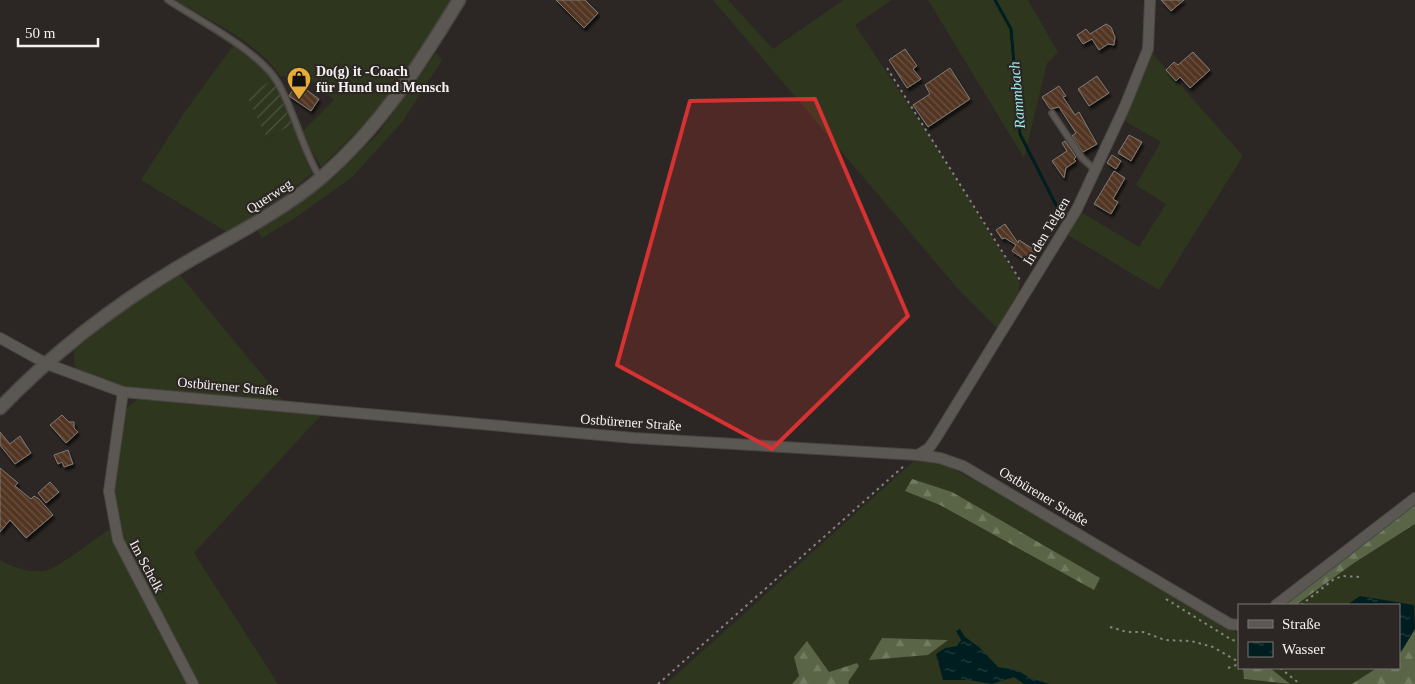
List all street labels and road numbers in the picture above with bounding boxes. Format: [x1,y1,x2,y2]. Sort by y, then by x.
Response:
street label: Querweg [244,176,295,217]
street label: In den Telgen [1020,195,1073,268]
street label: Ostbürener Straße [177,375,279,398]
street label: Ostbürener Straße [580,411,682,434]
street label: Ostbürener Straße [996,464,1091,529]
street label: Im Schelk [127,537,167,595]

